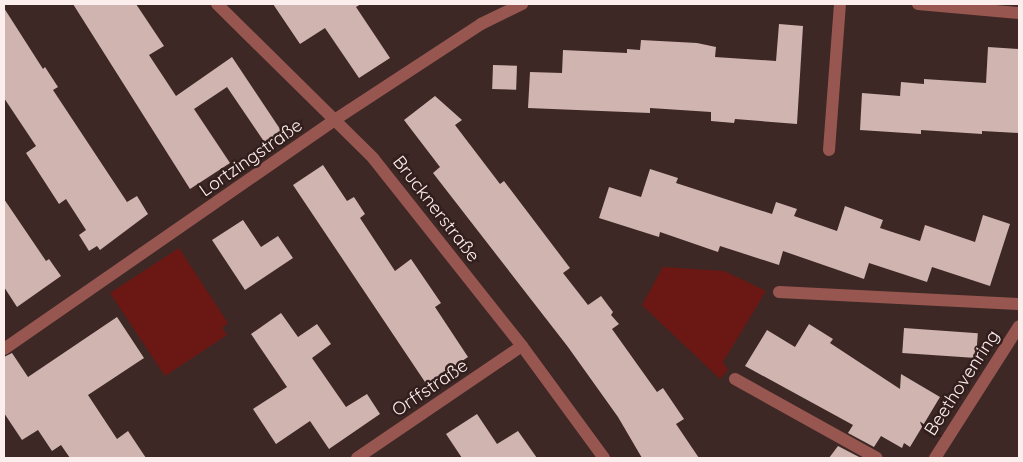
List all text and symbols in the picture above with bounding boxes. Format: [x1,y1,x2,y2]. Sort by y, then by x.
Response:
street label: Lortzingstraße [195,115,307,201]
street label: Brucknerstraße [388,152,484,266]
street label: Beethovenring [920,326,1004,440]
street label: Orffstraße [388,355,472,421]

